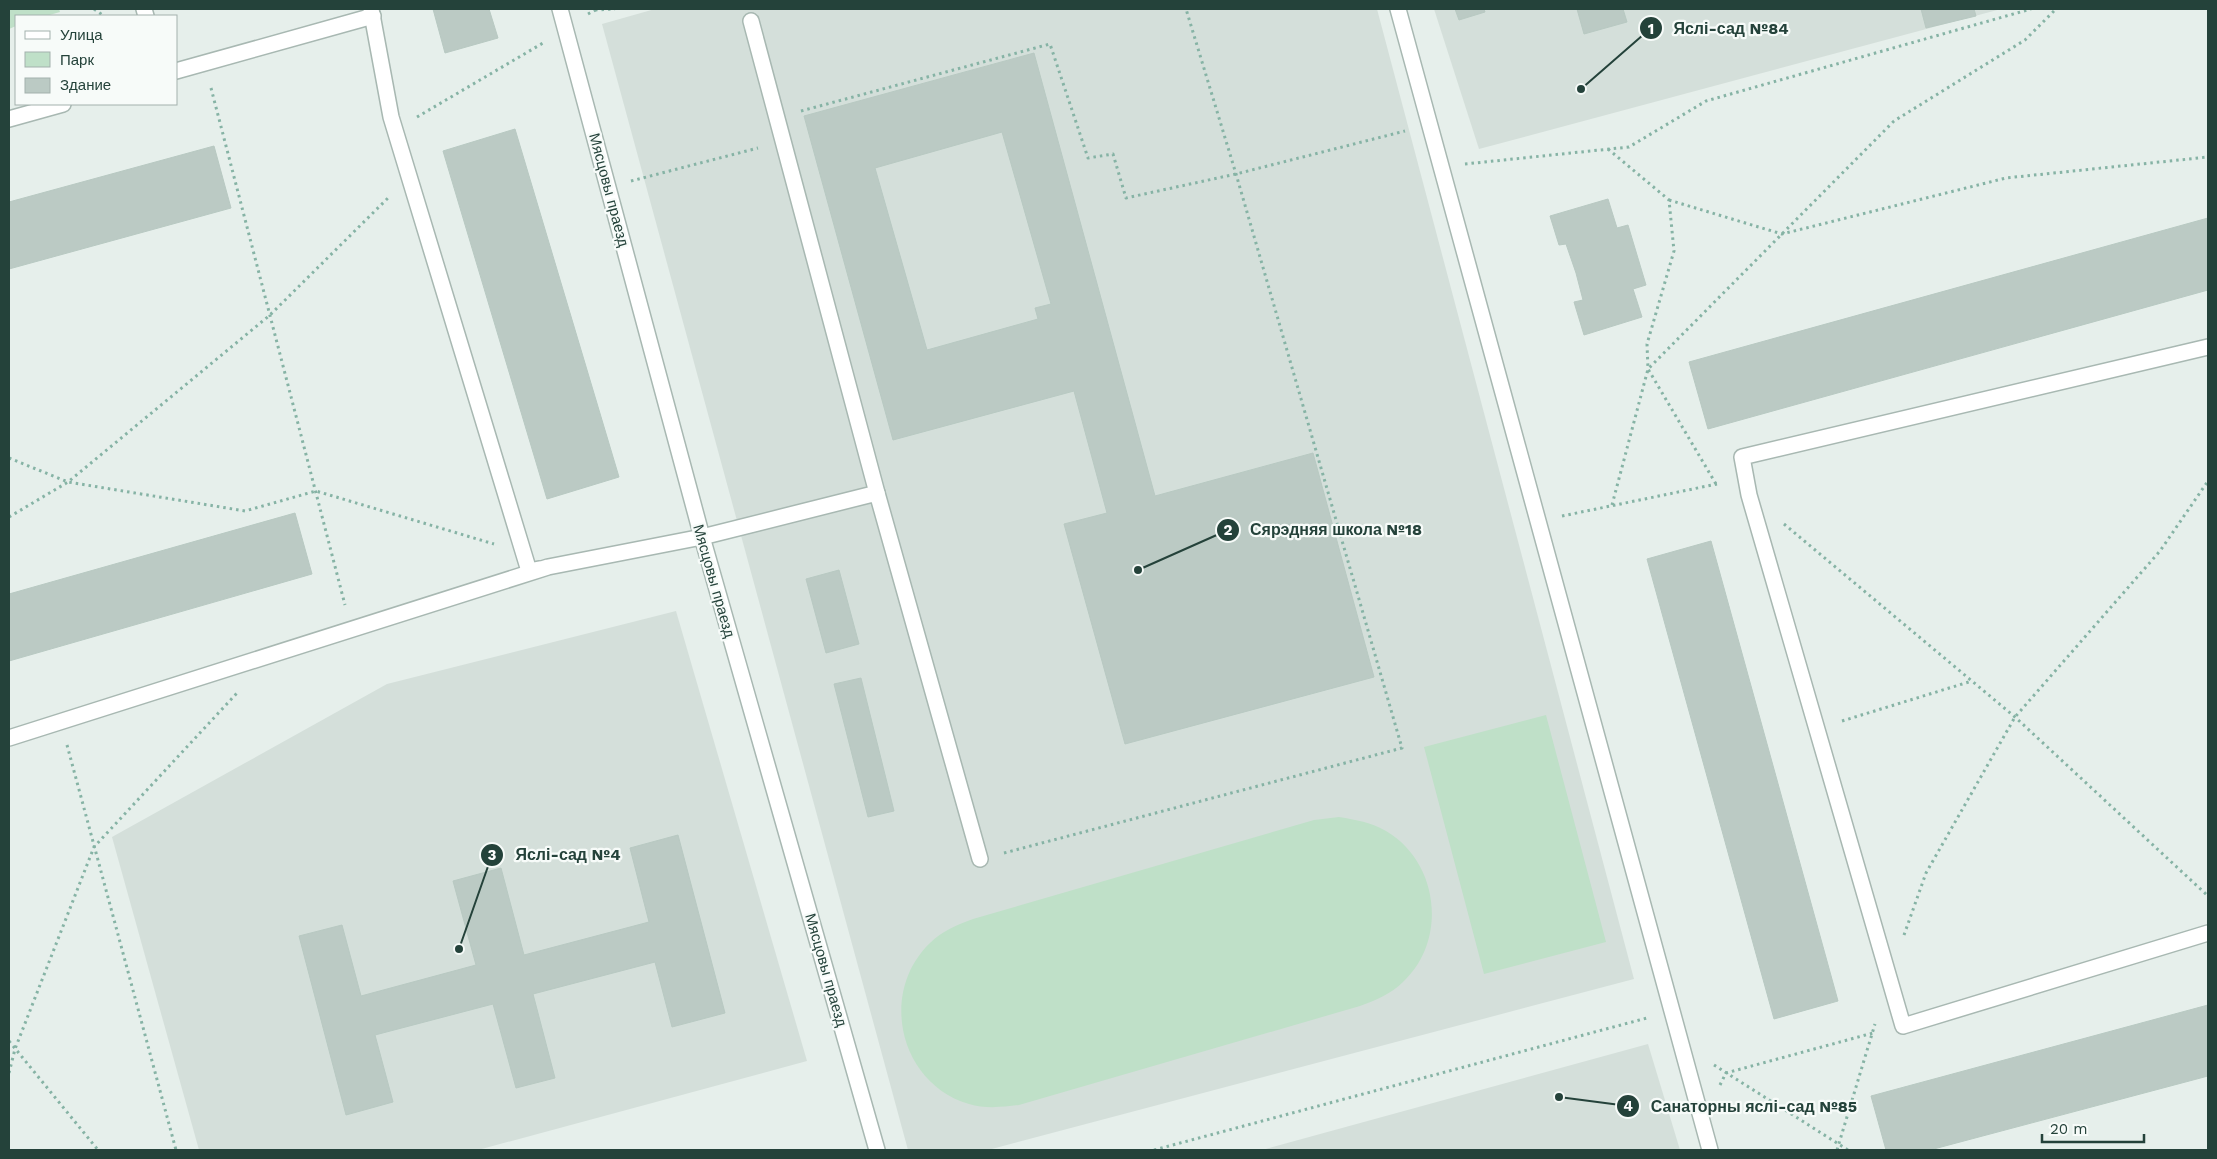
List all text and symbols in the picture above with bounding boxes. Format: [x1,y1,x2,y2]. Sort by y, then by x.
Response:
callout: Яслі-сад №84 [1638,13,1798,44]
legend [15,15,178,105]
text: Яслі-сад №84 [1673,19,1789,38]
text: 1 [1648,20,1654,38]
text: Улица [60,26,103,44]
text: Парк [60,51,94,69]
text: Здание [60,76,111,94]
street label: Мясцовы праезд [585,131,633,249]
callout: Сярэдняя школа №18 [1215,514,1432,545]
text: Сярэдняя школа №18 [1250,520,1422,539]
text: 2 [1224,521,1233,539]
street label: Мясцовы праезд [689,522,739,640]
callout: Яслі-сад №4 [480,839,630,870]
text: Яслі-сад №4 [515,845,621,864]
text: 3 [488,846,497,864]
street label: Мясцовы праезд [801,911,851,1029]
callout: Санаторны яслі-сад №85 [1615,1090,1867,1121]
text: 4 [1623,1097,1633,1115]
text: Санаторны яслі-сад №85 [1651,1097,1857,1116]
scale bar [2042,1112,2144,1144]
text: 20 m [2050,1120,2088,1138]

